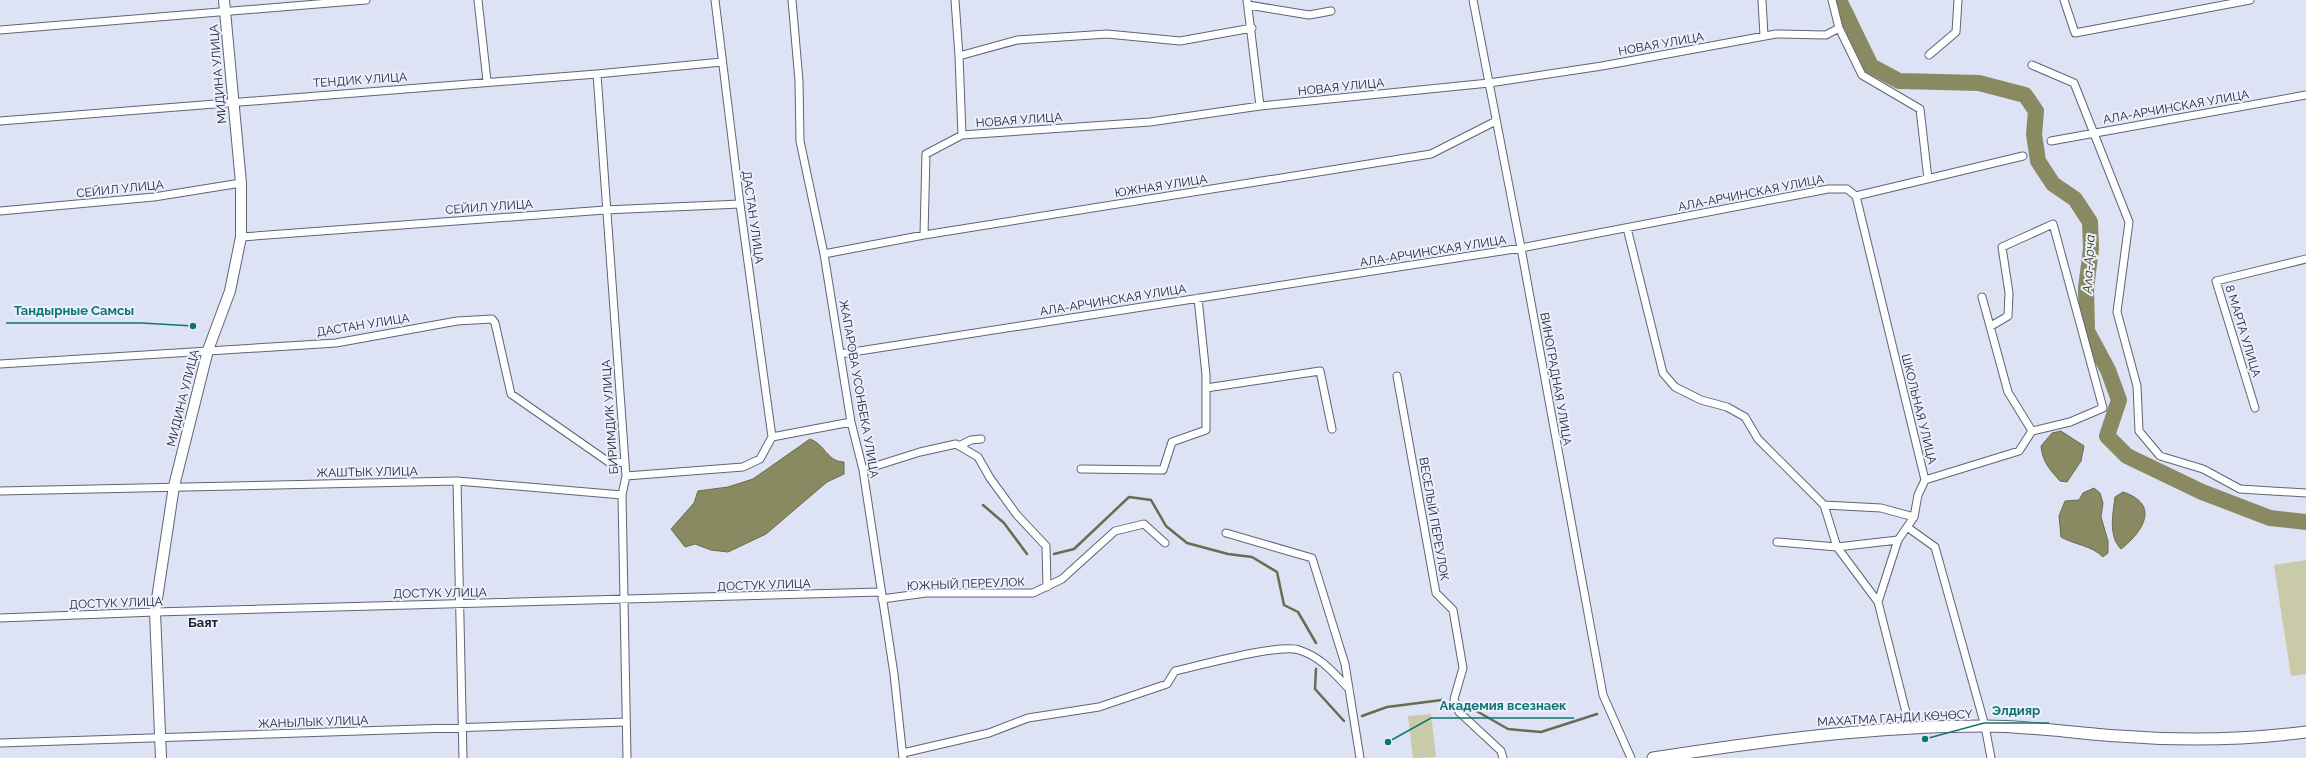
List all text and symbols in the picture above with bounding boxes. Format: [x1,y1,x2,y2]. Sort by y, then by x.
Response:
street label: МИДИНА УЛИЦА [207,24,229,124]
street label: НОВАЯ УЛИЦА [1617,30,1705,58]
street label: ТЕНДИК УЛИЦА [312,70,408,90]
street label: НОВАЯ УЛИЦА [1297,76,1385,98]
street label: АЛА-АРЧИНСКАЯ УЛИЦА [2102,87,2250,127]
street label: НОВАЯ УЛИЦА [975,110,1063,130]
street label: ДАСТАН УЛИЦА [740,170,766,264]
street label: ЮЖНАЯ УЛИЦА [1114,172,1208,200]
street label: АЛА-АРЧИНСКАЯ УЛИЦА [1677,172,1825,214]
street label: СЕЙИЛ УЛИЦА [76,177,164,201]
street label: СЕЙИЛ УЛИЦА [445,197,533,217]
street label: АЛА-АРЧИНСКАЯ УЛИЦА [1359,233,1507,269]
water label: Ала-Арча [2079,234,2098,295]
street label: АЛА-АРЧИНСКАЯ УЛИЦА [1039,282,1187,318]
street label: 8 МАРТА УЛИЦА [2222,283,2264,379]
callout: Тандырные Самсы [6,298,142,323]
street label: ЖАПАРОВА УСОНБЕКА УЛИЦА [836,299,882,479]
text: Тандырные Самсы [14,303,134,318]
street label: ДАСТАН УЛИЦА [316,311,410,339]
street label: ВИНОГРАДНАЯ УЛИЦА [1537,311,1575,447]
street label: МИДИНА УЛИЦА [164,348,202,448]
street label: ШКОЛЬНАЯ УЛИЦА [1898,352,1940,466]
street label: БИРИМДИК УЛИЦА [599,359,621,475]
street label: ВЕСЕЛЫЙ ПЕРЕУЛОК [1416,456,1452,582]
street label: ЖАШТЫК УЛИЦА [316,464,418,480]
street label: ЮЖНЫЙ ПЕРЕУЛОК [907,575,1026,593]
street label: ДОСТУК УЛИЦА [717,576,811,594]
street label: ДОСТУК УЛИЦА [393,585,487,601]
street label: ДОСТУК УЛИЦА [69,594,163,612]
district label: Баят [188,615,218,630]
callout: Академия всезнаек [1431,693,1574,718]
text: Академия всезнаек [1440,698,1567,713]
callout: Элдияр [1984,698,2049,723]
text: Элдияр [1992,703,2040,718]
street label: МАХАТМА ГАНДИ КӨЧӨСҮ [1817,707,1973,729]
street label: ЖАНЫЛЫК УЛИЦА [257,713,369,731]

